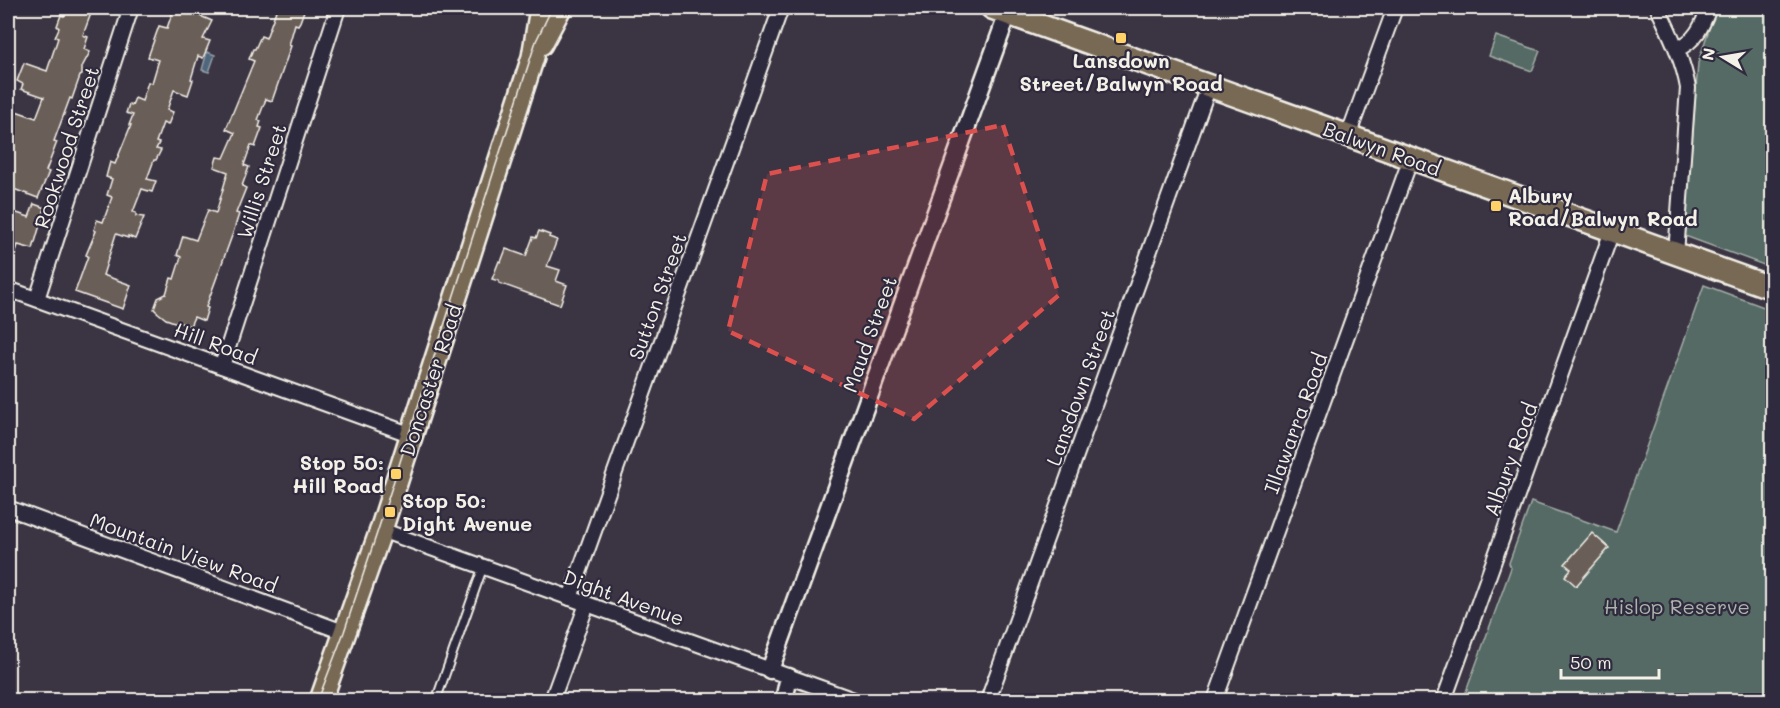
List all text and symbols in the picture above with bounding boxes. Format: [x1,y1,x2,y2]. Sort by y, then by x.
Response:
north arrow [1693,27,1753,87]
marker: Lansdown Street/Balwyn Road [1114,31,1128,45]
text: N [1696,46,1719,62]
place label: Lansdown Street/Balwyn Road [1019,47,1223,96]
street label: Rookwood Street [28,63,104,231]
street label: Balwyn Road [1320,115,1444,181]
street label: Willis Street [230,120,292,242]
place label: Albury Road/Balwyn Road [1508,182,1698,231]
marker: Albury Road/Balwyn Road [1489,199,1503,213]
street label: Sutton Street [622,229,692,363]
street label: Maud Street [836,272,902,396]
street label: Doncaster Road [393,301,467,459]
street label: Lansdown Street [1040,305,1120,469]
street label: Hill Road [171,316,261,370]
street label: Illawarra Road [1257,349,1333,497]
street label: Albury Road [1477,399,1543,519]
place label: Stop 50: Hill Road [292,449,384,498]
marker: Stop 50: Hill Road [389,467,403,481]
place label: Stop 50: Dight Avenue [402,487,532,536]
marker: Stop 50: Dight Avenue [383,505,397,519]
street label: Mountain View Road [87,506,281,598]
street label: Dight Avenue [560,563,688,631]
park label: Hislop Reserve [1604,593,1750,619]
scale bar [1561,642,1658,680]
text: 50 m [1570,650,1612,674]

